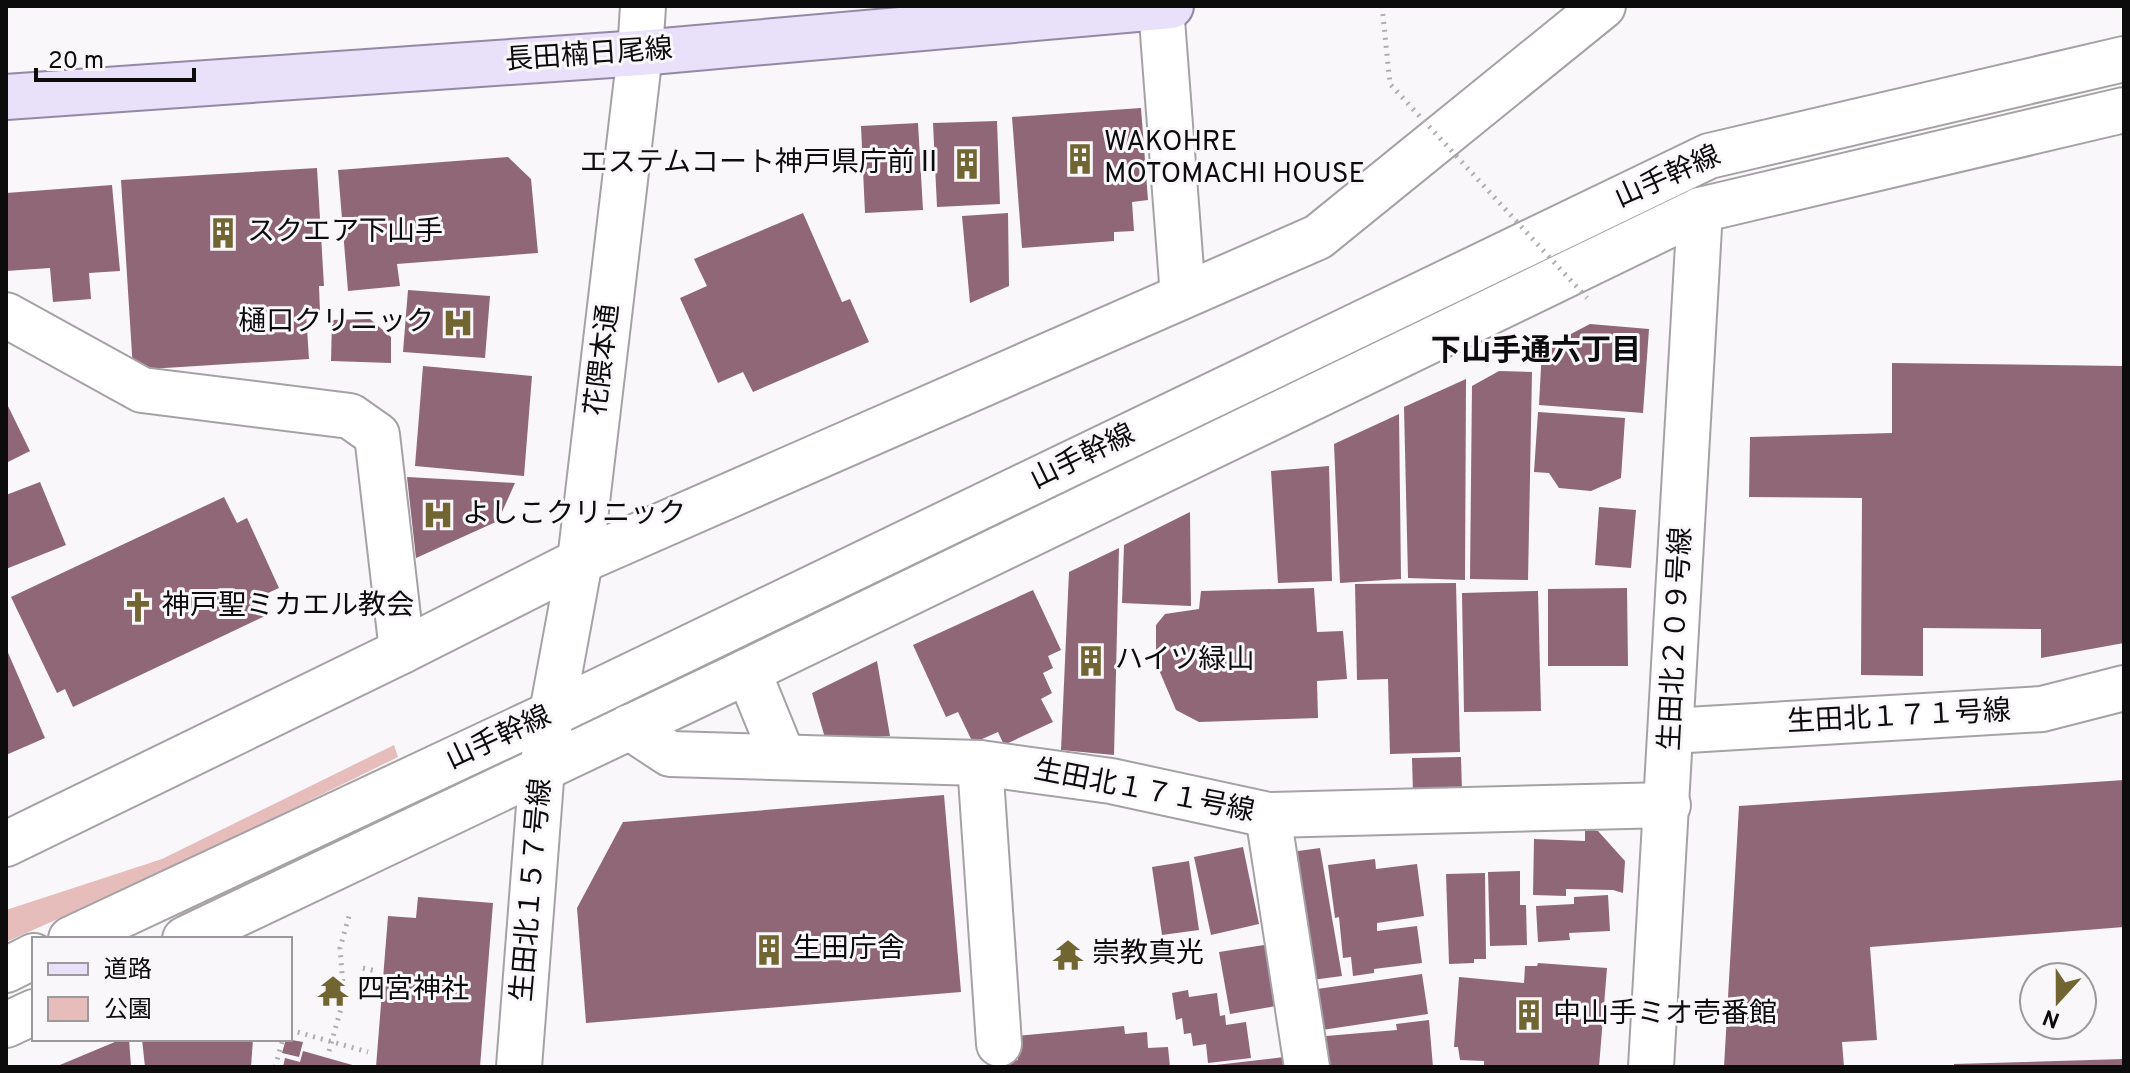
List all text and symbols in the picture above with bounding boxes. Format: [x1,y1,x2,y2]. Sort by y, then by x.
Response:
scale bar [36,32,194,82]
street label: 長田楠日尾線 [504,32,674,80]
text: 20 m [48,47,104,77]
place label: WAKOHRE MOTOMACHI HOUSE [1104,125,1365,193]
street label: 山手幹線 [1610,139,1726,217]
building icon: WAKOHRE MOTOMACHI HOUSE [1063,142,1097,176]
place label: エステムコート神戸県庁前Ⅱ [580,146,943,182]
building icon: エステムコート神戸県庁前Ⅱ [950,147,984,181]
place label: スクエア下山手 [247,215,443,251]
building icon: スクエア下山手 [206,216,240,250]
street label: 花隈本通 [579,302,629,418]
place label: 樋口クリニック [238,305,434,341]
hospital icon: 樋口クリニック [441,306,475,340]
district label: 下山手通六丁目 [1431,334,1641,371]
street label: 山手幹線 [1025,417,1141,499]
place label: よしこクリニック [462,497,686,533]
hospital icon: よしこクリニック [421,498,455,532]
street label: 生田北２０９号線 [1653,526,1701,752]
place label: 神戸聖ミカエル教会 [162,589,414,625]
church icon: 神戸聖ミカエル教会 [121,590,155,624]
place label: ハイツ緑山 [1115,643,1254,679]
building icon: ハイツ緑山 [1074,644,1108,678]
street label: 生田北１７１号線 [1786,694,2012,742]
street label: 山手幹線 [441,699,557,779]
street label: 生田北１７１号線 [1031,753,1257,831]
street label: 生田北１５７号線 [505,777,561,1003]
place label: 生田庁舎 [793,932,905,968]
building icon: 生田庁舎 [752,933,786,967]
legend [32,937,292,1041]
place label: 崇教真光 [1092,937,1204,973]
temple icon: 崇教真光 [1051,938,1085,972]
text: 道路 [104,956,152,986]
north arrow [2018,961,2098,1041]
place label: 四宮神社 [357,973,469,1009]
temple icon: 四宮神社 [316,974,350,1008]
text: 公園 [104,996,152,1026]
place label: 中山手ミオ壱番館 [1553,997,1777,1033]
building icon: 中山手ミオ壱番館 [1512,998,1546,1032]
text: N [2040,1002,2064,1033]

